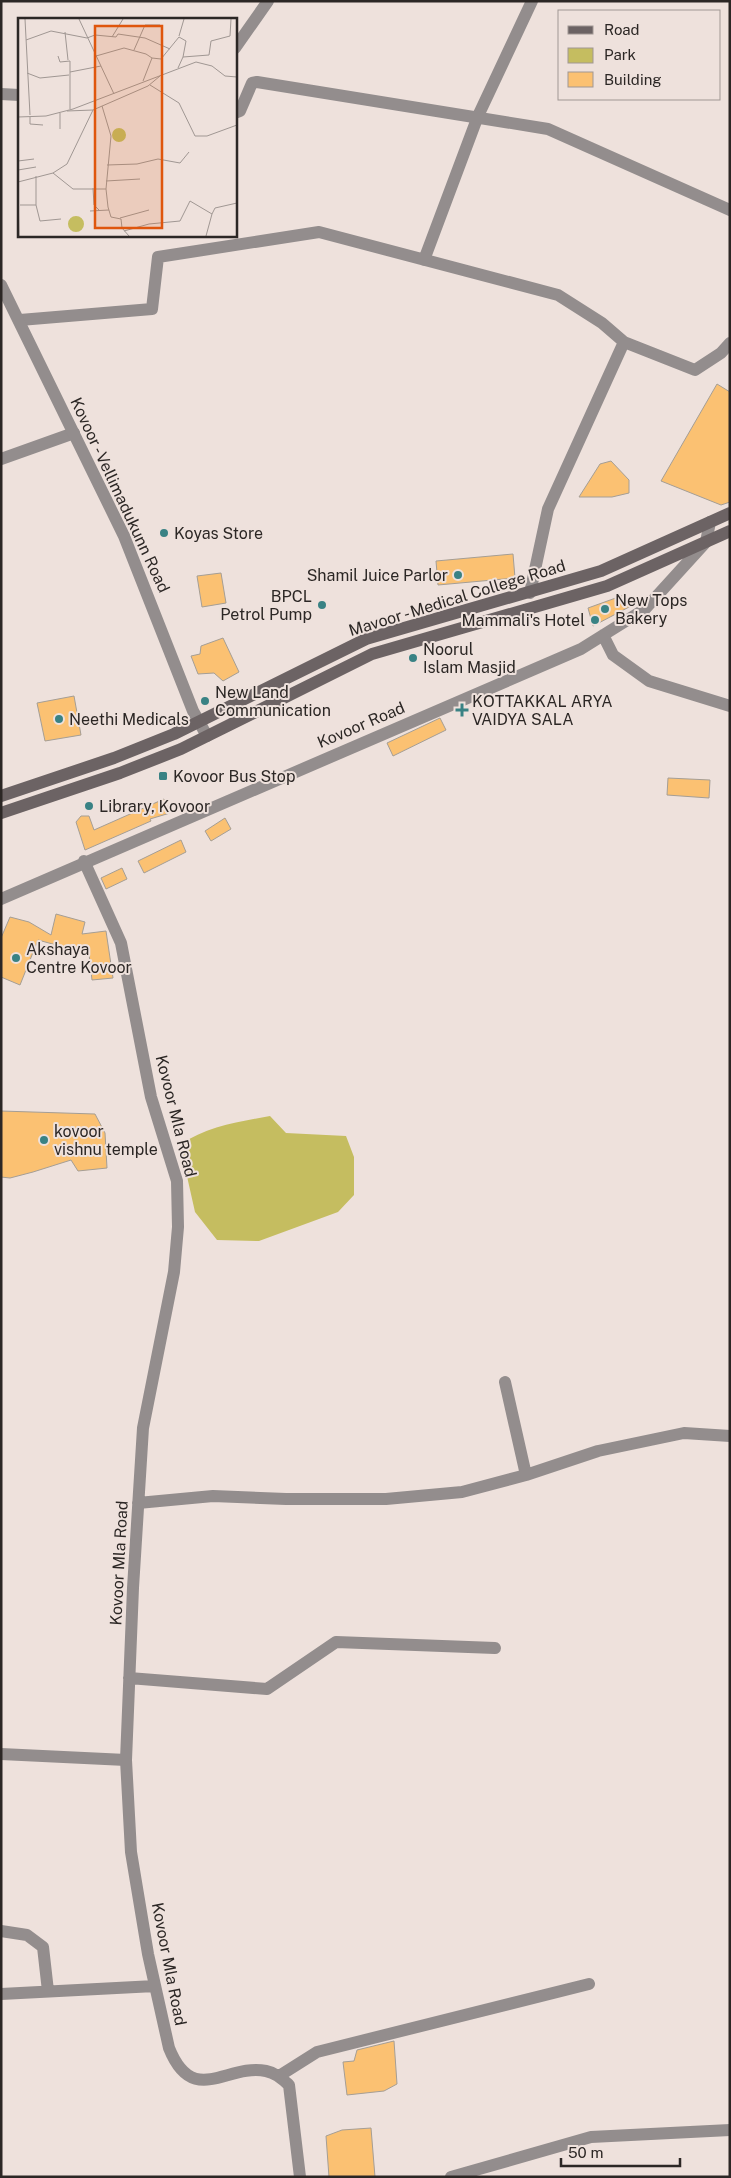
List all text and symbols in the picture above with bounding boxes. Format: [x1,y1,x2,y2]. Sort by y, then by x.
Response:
legend [558,10,721,100]
inset map [18,18,236,236]
text: Road [604,21,640,38]
text: Park [604,46,636,63]
text: Building [604,71,662,88]
street label: Kovoor - Vellimadukunn Road [66,394,174,596]
place label: Koyas Store [174,524,263,543]
marker: Koyas Store [158,527,170,539]
street label: Mavoor - Medical College Road [346,556,568,640]
place label: Shamil Juice Parlor [307,566,448,585]
marker: Shamil Juice Parlor [452,569,464,581]
place label: BPCL Petrol Pump [220,587,312,624]
place label: New Tops Bakery [615,591,687,628]
marker: BPCL Petrol Pump [316,599,328,611]
marker: New Tops Bakery [599,603,611,615]
place label: Mammali's Hotel [461,611,585,630]
marker: Mammali's Hotel [589,614,601,626]
place label: Noorul Islam Masjid [423,640,516,677]
marker: Noorul Islam Masjid [407,652,419,664]
place label: New Land Communication [215,683,331,720]
place label: KOTTAKKAL ARYA VAIDYA SALA [472,692,613,729]
marker: New Land Communication [199,695,211,707]
street label: Kovoor Road [314,698,408,752]
marker: KOTTAKKAL ARYA VAIDYA SALA [456,704,468,716]
place label: Neethi Medicals [69,710,189,729]
marker: Neethi Medicals [53,713,65,725]
place label: Kovoor Bus Stop [173,767,295,786]
marker: Kovoor Bus Stop [157,770,169,782]
place label: Library, Kovoor [99,797,210,816]
marker: Library, Kovoor [83,800,95,812]
place label: Akshaya Centre Kovoor [26,940,132,977]
marker: Akshaya Centre Kovoor [10,952,22,964]
street label: Kovoor Mla Road [152,1053,200,1179]
place label: kovoor vishnu temple [54,1122,158,1159]
marker: kovoor vishnu temple [38,1134,50,1146]
street label: Kovoor Mla Road [106,1500,132,1626]
street label: Kovoor Mla Road [148,1901,190,2027]
scale bar [561,2136,680,2168]
text: 50 m [568,2144,603,2161]

